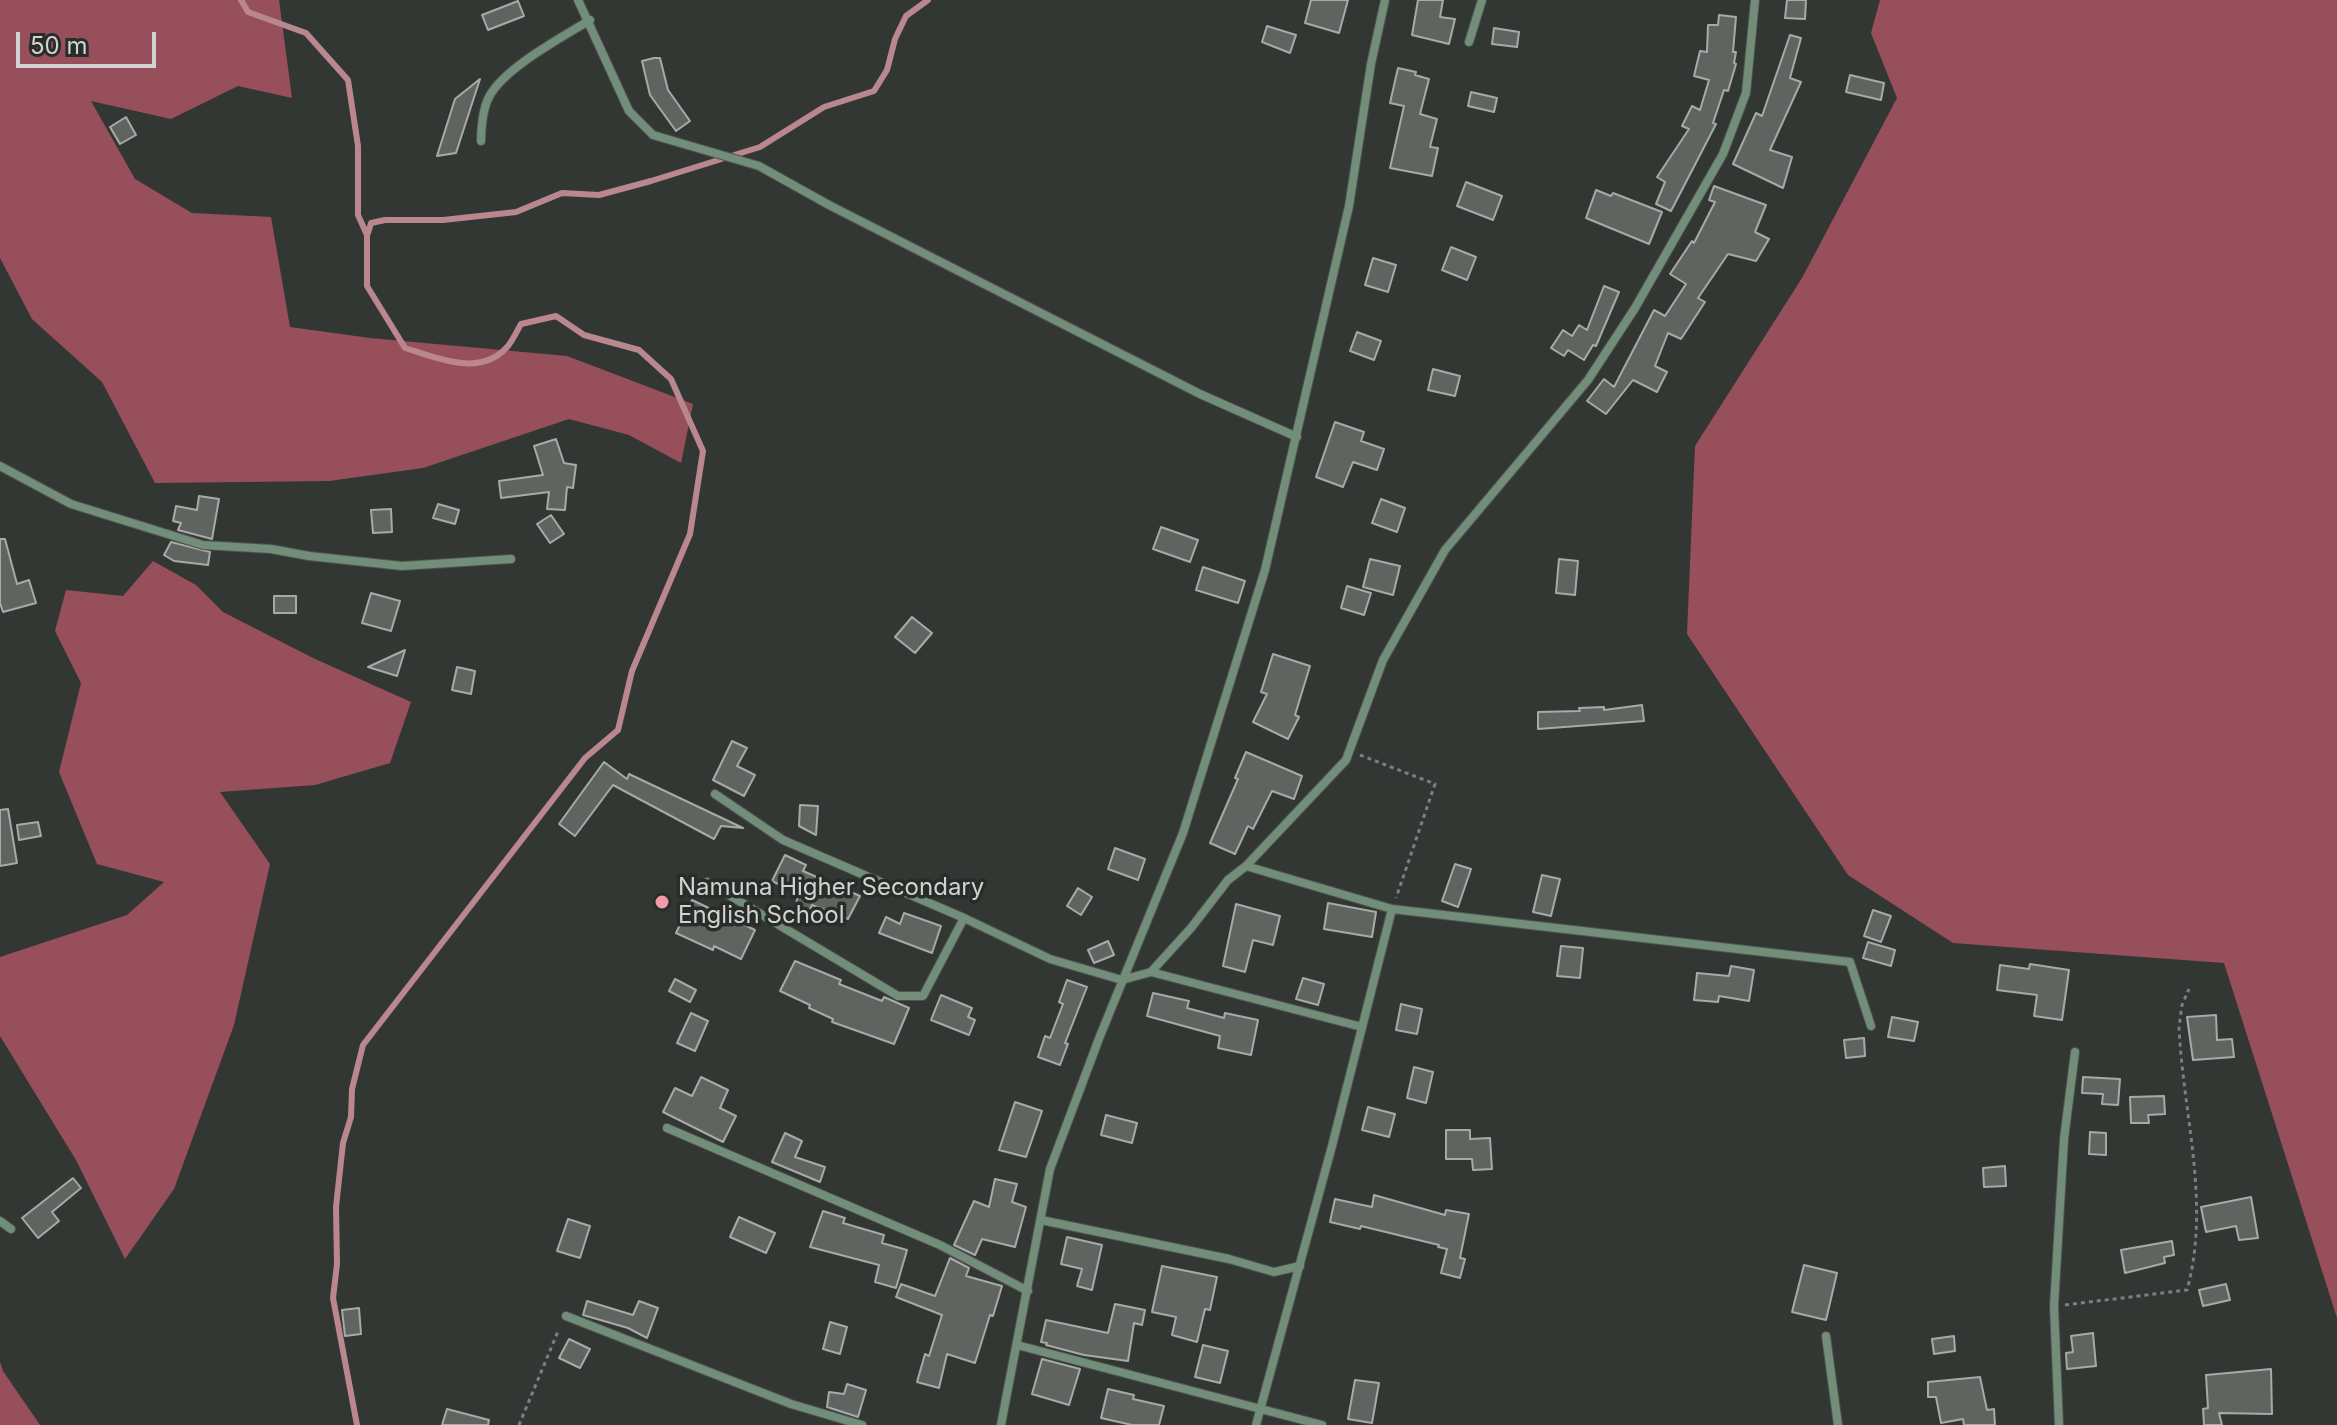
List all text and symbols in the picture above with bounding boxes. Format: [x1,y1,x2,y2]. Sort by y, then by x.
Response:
scale bar [20,16,160,66]
text: 50 m [30,31,88,60]
place label: Namuna Higher Secondary English School [678,874,984,930]
marker: Namuna Higher Secondary English School [653,893,671,911]

